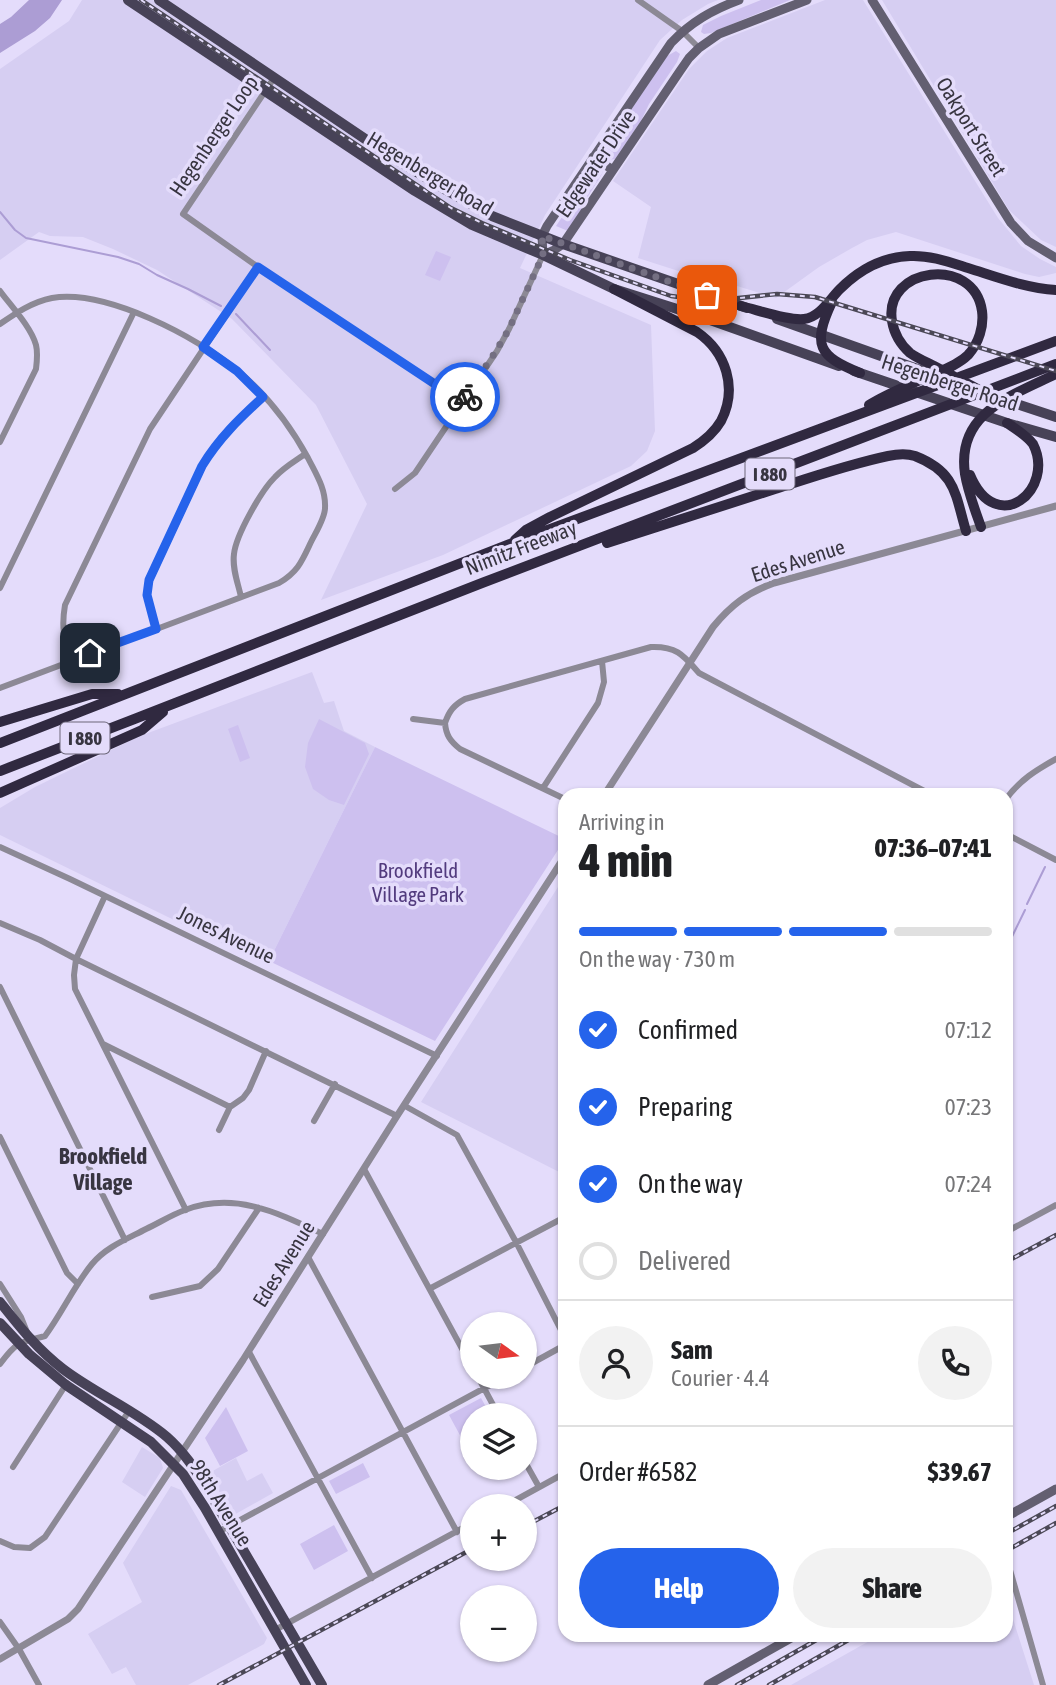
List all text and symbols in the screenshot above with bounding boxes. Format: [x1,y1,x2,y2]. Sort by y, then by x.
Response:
street label: Hegenberger Loop [164,71,262,200]
street label: Oakport Street [932,73,1012,180]
street label: Edgewater Drive [551,105,640,222]
street label: Hegenberger Road [363,126,498,220]
pin [677,265,737,325]
icon: bag [688,276,726,314]
street label: Hegenberger Road [879,349,1022,415]
courier [430,362,500,432]
icon: bike [446,378,484,416]
road number: I 880 [746,458,794,489]
street label: Nimitz Freeway [462,515,580,579]
street label: Edes Avenue [748,534,847,586]
pin [60,623,120,683]
icon: home [71,634,109,672]
road number: I 880 [60,722,110,754]
text: Arriving in [579,809,665,835]
text: 07:36–07:41 [875,833,992,863]
text: 4 min [579,834,673,887]
park label: Brookfield Village Park [372,858,464,906]
street label: Jones Avenue [174,900,279,968]
text: On the way · 730 m [579,946,735,972]
icon: check [579,1011,617,1049]
text: Confirmed [638,1015,738,1045]
text: 07:12 [945,1017,992,1043]
icon: check [579,1088,617,1126]
text: Preparing [638,1092,732,1122]
text: 07:23 [945,1094,992,1120]
district label: Brookfield Village [59,1143,147,1195]
icon: check [579,1165,617,1203]
text: On the way [638,1169,743,1199]
text: 07:24 [945,1171,992,1197]
street label: Edes Avenue [247,1216,319,1311]
text: Delivered [638,1246,731,1276]
north arrow [460,1312,537,1390]
map controls [460,1312,537,1662]
button: person [579,1326,653,1400]
button: phone [918,1326,992,1400]
text: Sam [671,1335,713,1365]
text: Courier · 4.4 [671,1365,770,1391]
button: layers [460,1403,537,1480]
street label: 98th Avenue [186,1455,258,1550]
text: Order #6582 [579,1457,698,1487]
text: $39.67 [928,1457,992,1487]
button: + [460,1494,537,1571]
button: Help [579,1548,779,1628]
button: Share [793,1548,992,1628]
button: − [460,1585,537,1662]

